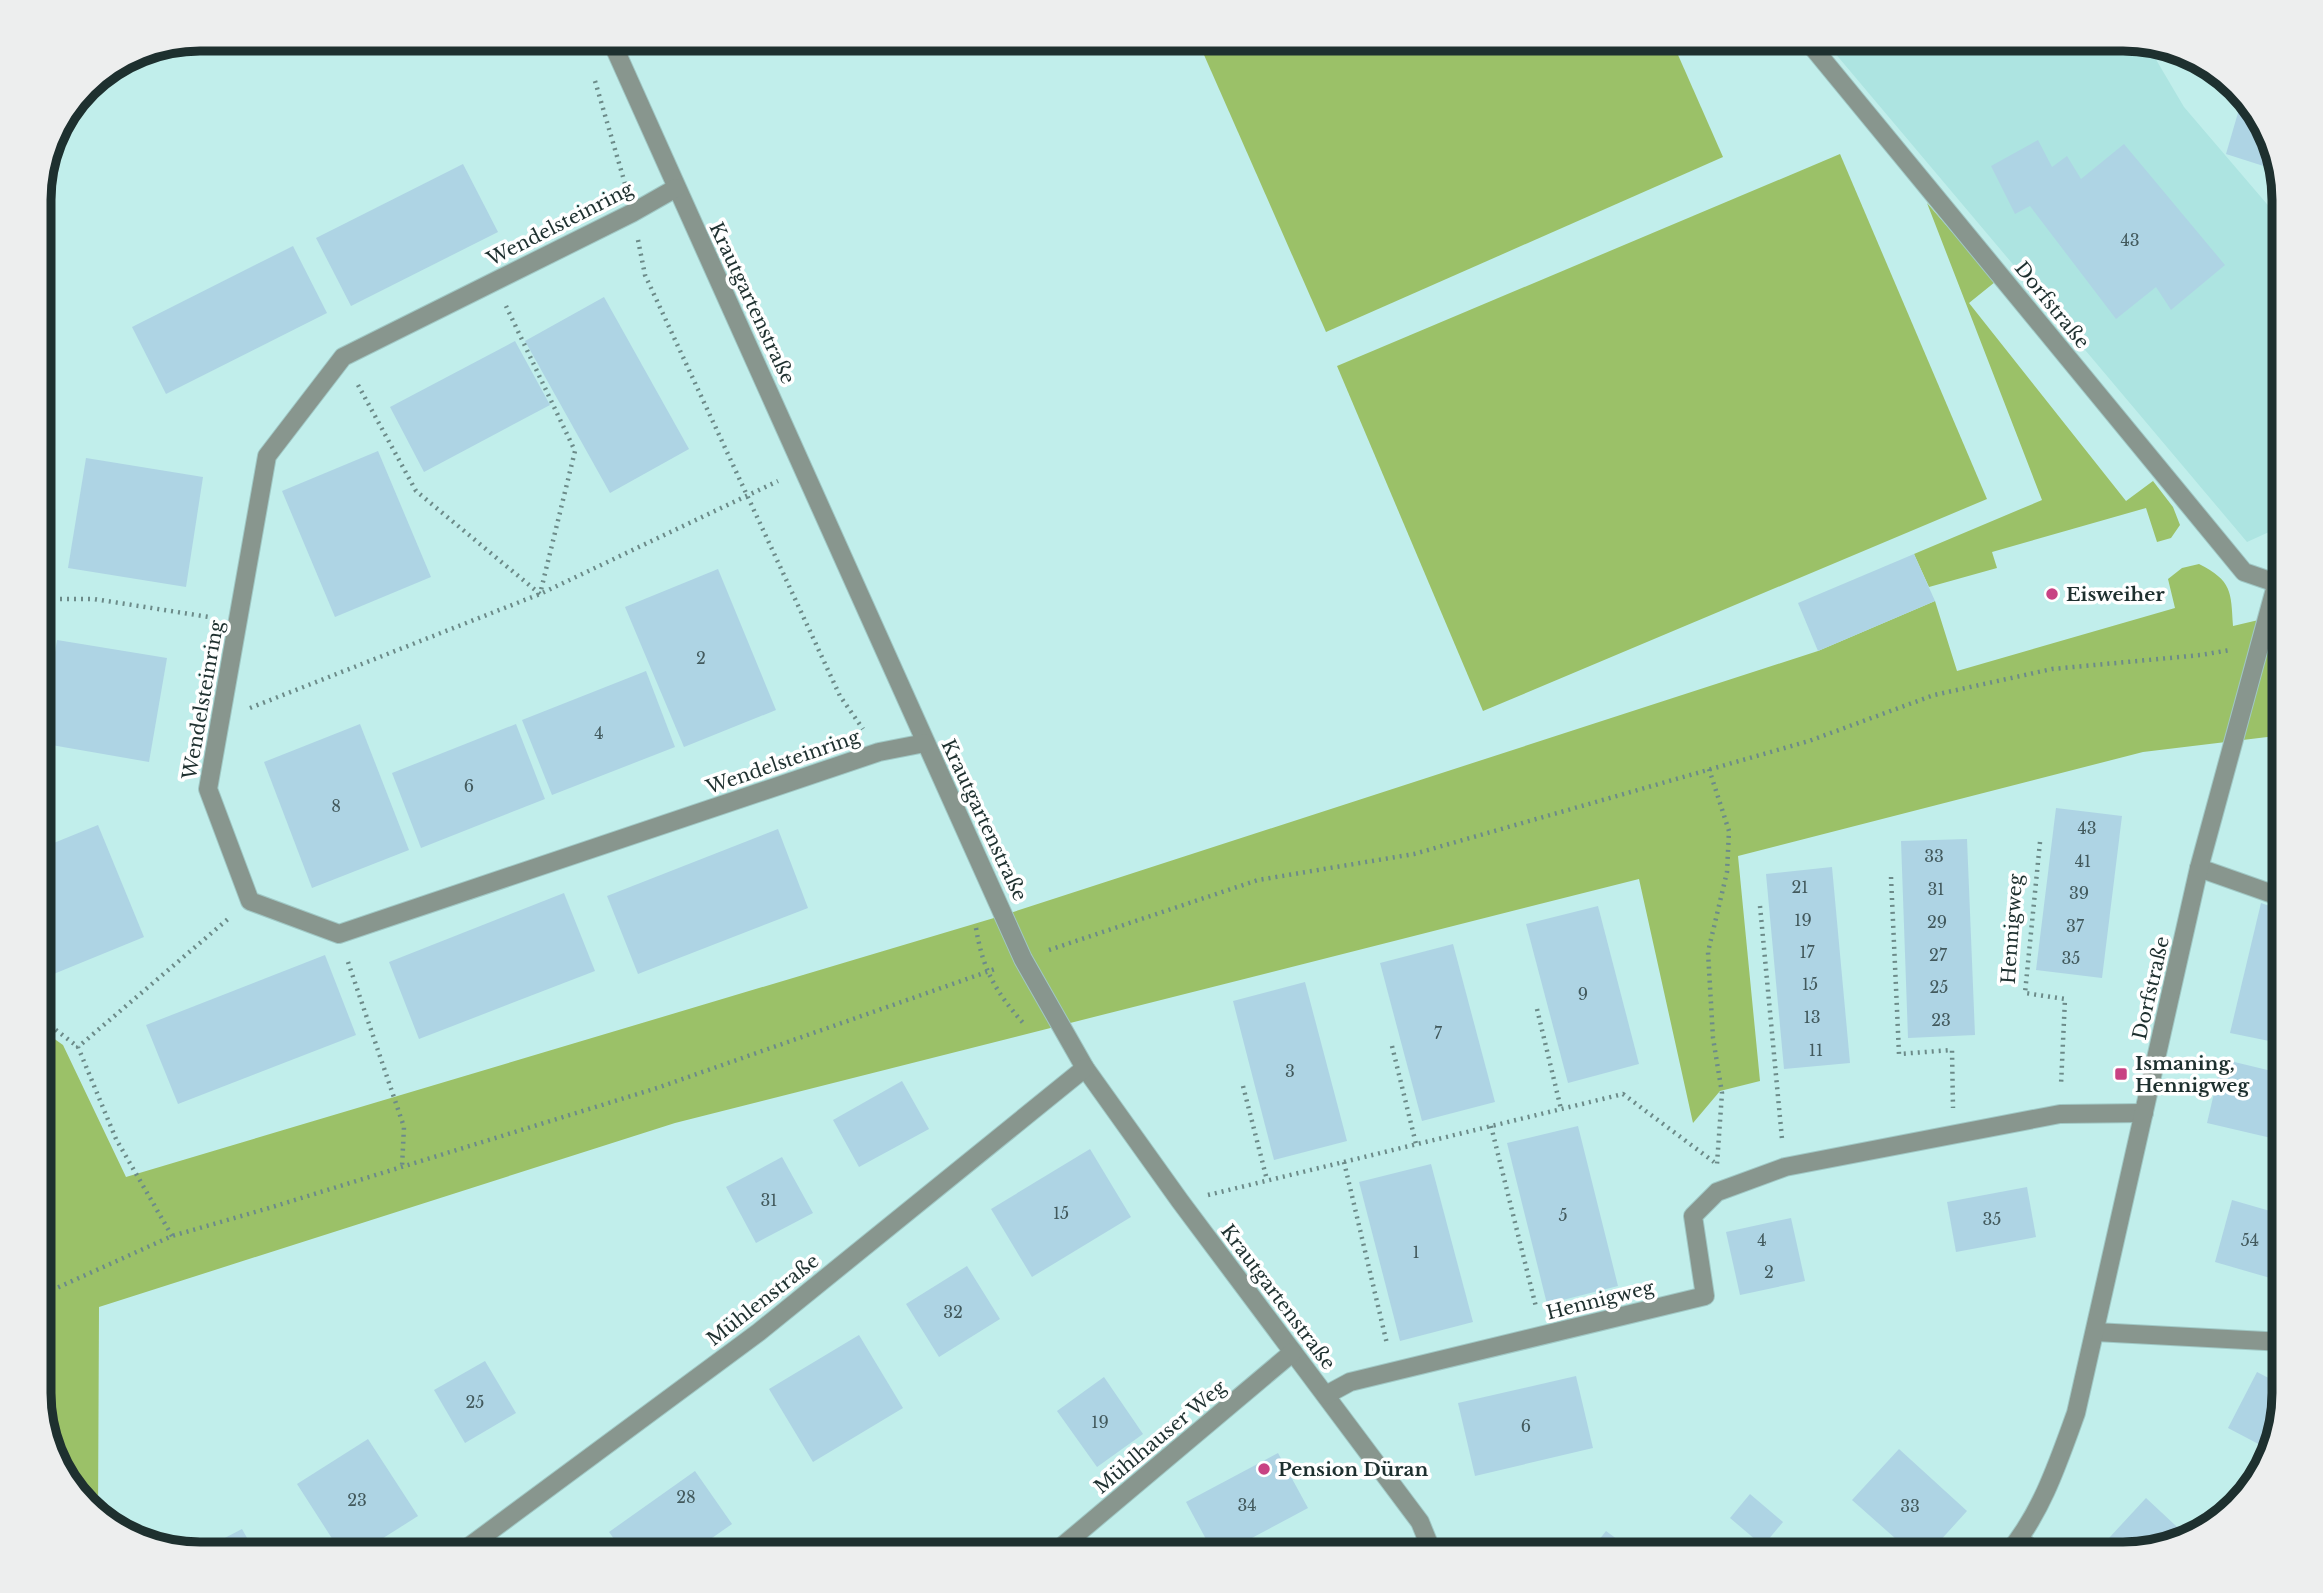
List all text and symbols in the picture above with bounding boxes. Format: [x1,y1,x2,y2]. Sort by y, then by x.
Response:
street label: Wendelsteinring [482,177,638,271]
street label: Krautgartenstraße [704,219,800,387]
house number: 43 [2120,230,2140,250]
street label: Dorfstraße [2010,257,2094,353]
place label: Eisweiher [2066,583,2165,606]
marker: Eisweiher [2044,586,2060,602]
street label: Wendelsteinring [178,618,228,782]
house number: 2 [696,648,706,668]
house number: 4 [594,723,604,743]
street label: Wendelsteinring [702,725,863,799]
street label: Krautgartenstraße [936,736,1032,904]
house number: 6 [464,776,474,796]
house number: 8 [331,796,341,816]
house number: 43 [2077,818,2097,838]
house number: 33 [1924,846,1944,866]
house number: 41 [2075,851,2091,871]
street label: Hennigweg [1997,873,2027,985]
house number: 21 [1792,877,1809,897]
house number: 31 [1928,879,1945,899]
house number: 39 [2069,883,2089,903]
house number: 19 [1794,910,1812,930]
house number: 29 [1927,912,1947,932]
house number: 37 [2066,916,2085,936]
street label: Dorfstraße [2128,934,2174,1042]
house number: 17 [1799,942,1816,962]
house number: 27 [1929,945,1948,965]
house number: 35 [2062,948,2080,968]
house number: 15 [1802,974,1818,994]
house number: 25 [1930,977,1948,997]
house number: 9 [1578,984,1588,1004]
house number: 13 [1804,1007,1821,1027]
house number: 23 [1931,1010,1951,1030]
house number: 7 [1434,1023,1443,1043]
house number: 11 [1809,1040,1823,1060]
place label: Ismaning, Hennigweg [2135,1052,2250,1097]
house number: 3 [1285,1061,1295,1081]
marker: Ismaning, Hennigweg [2113,1066,2129,1082]
house number: 31 [761,1190,778,1210]
house number: 15 [1053,1203,1069,1223]
house number: 5 [1558,1205,1568,1225]
house number: 35 [1983,1209,2001,1229]
street label: Krautgartenstraße [1216,1220,1340,1374]
house number: 4 [1757,1230,1767,1250]
house number: 54 [2241,1230,2259,1250]
house number: 1 [1412,1242,1420,1262]
street label: Mühlenstraße [703,1249,823,1351]
house number: 2 [1764,1262,1774,1282]
street label: Hennigweg [1544,1275,1657,1324]
house number: 32 [943,1302,963,1322]
street label: Mühlhauser Weg [1090,1375,1231,1499]
house number: 25 [466,1392,484,1412]
house number: 19 [1091,1412,1109,1432]
house number: 6 [1521,1416,1531,1436]
place label: Pension Düran [1278,1458,1428,1481]
marker: Pension Düran [1256,1461,1272,1477]
house number: 28 [676,1487,696,1507]
house number: 23 [347,1490,367,1510]
house number: 34 [1237,1495,1257,1515]
house number: 33 [1900,1496,1920,1516]

